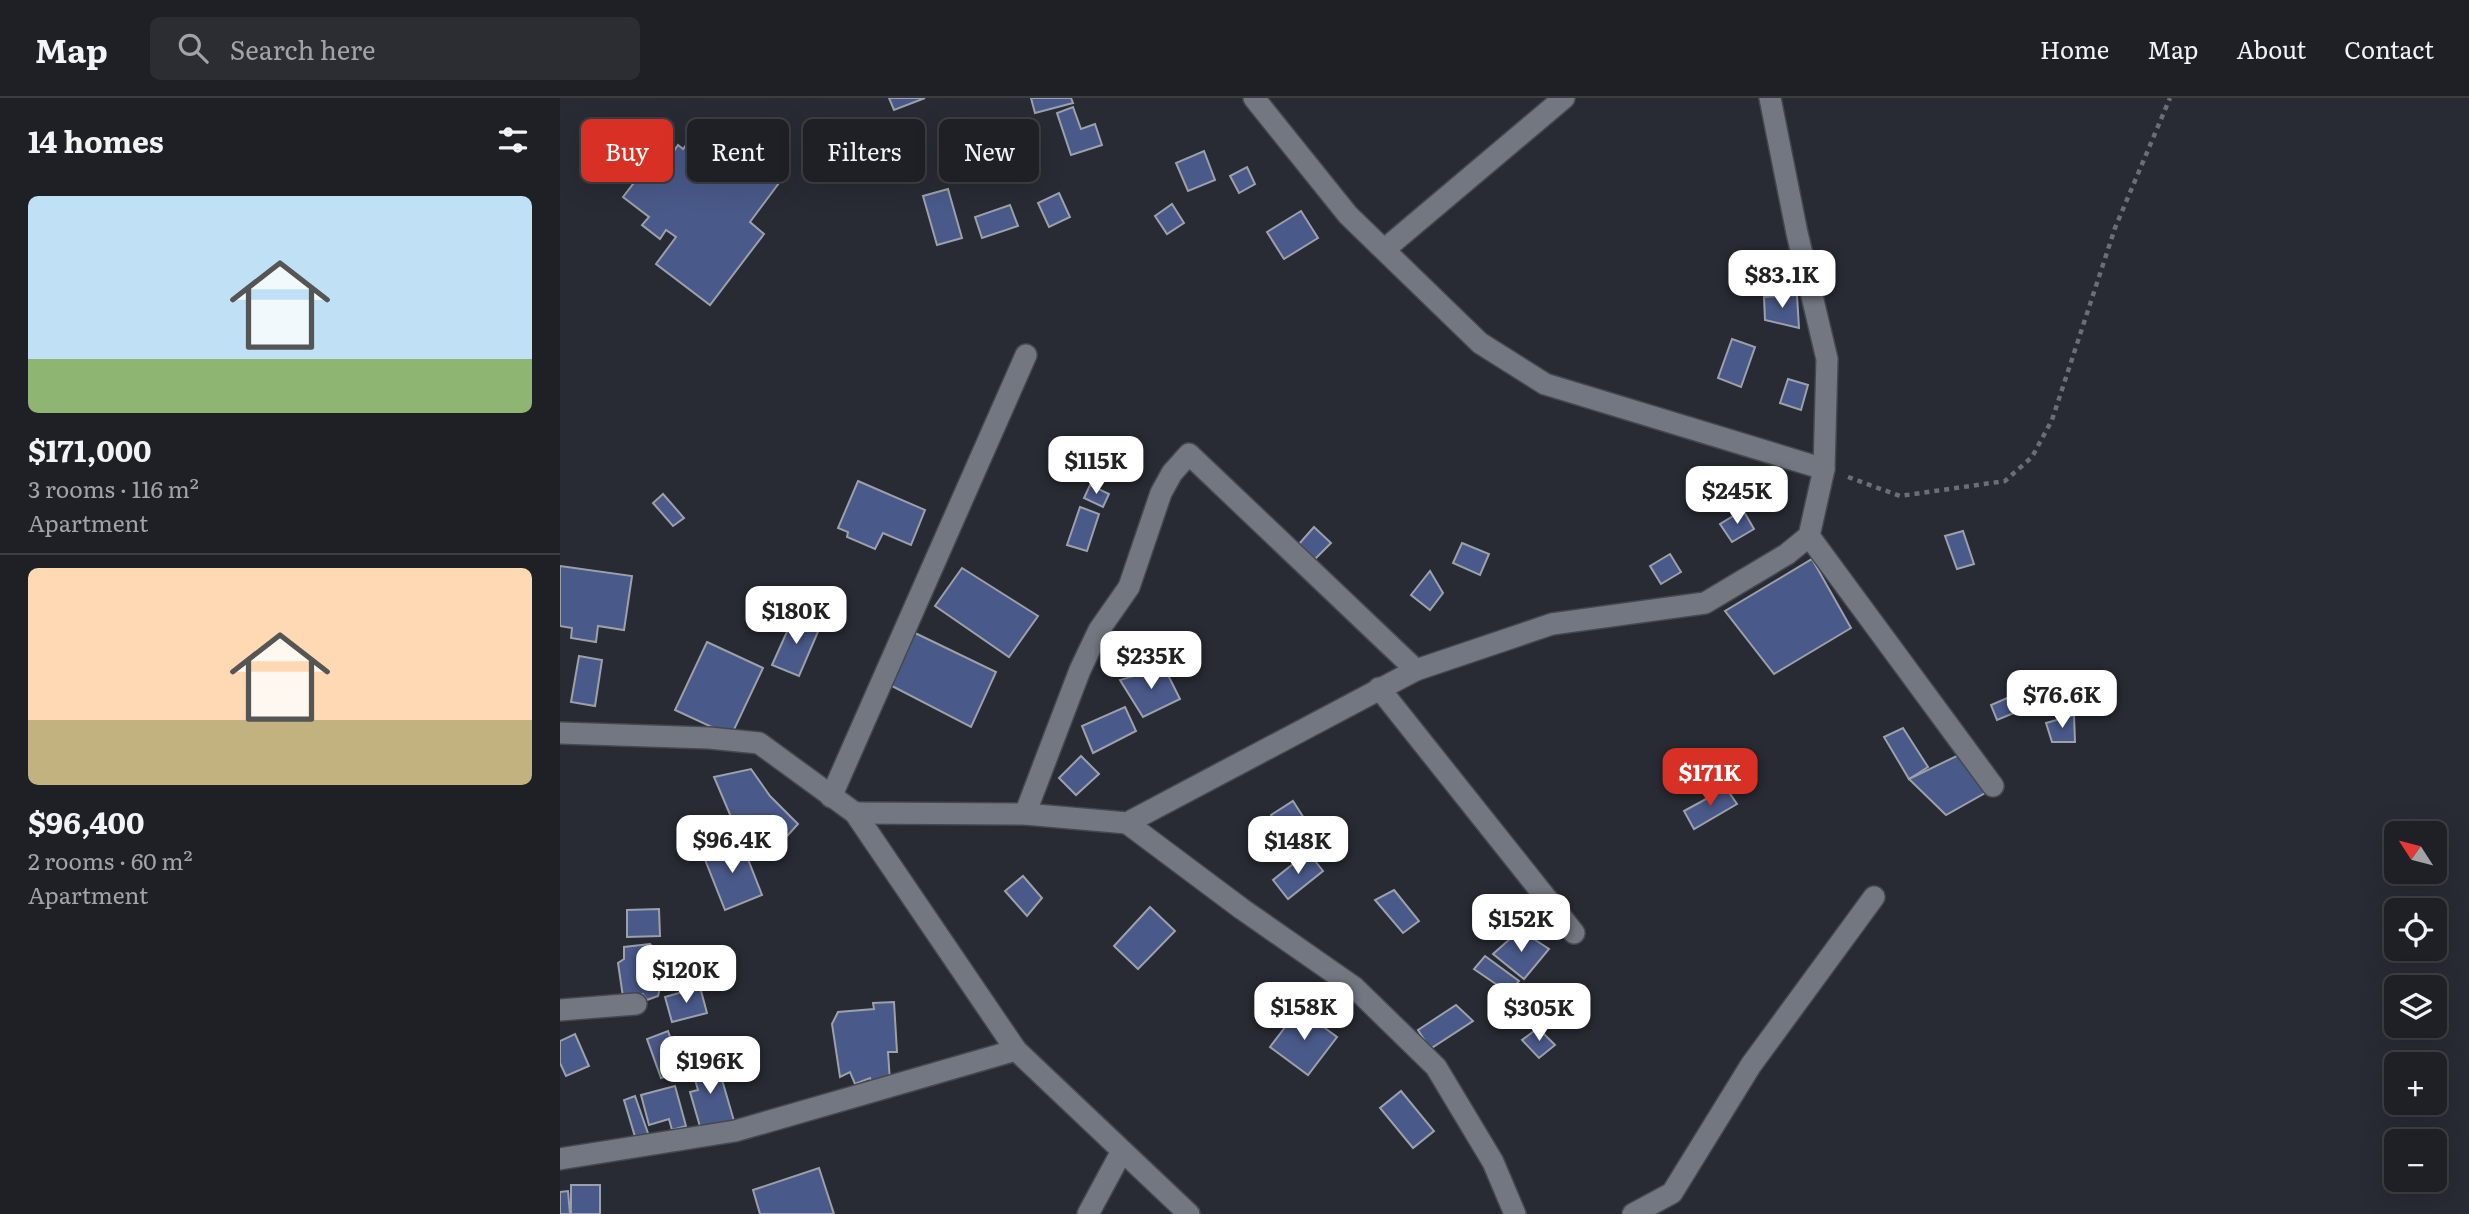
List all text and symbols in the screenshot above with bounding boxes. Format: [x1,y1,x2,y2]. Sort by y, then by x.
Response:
search box [150,17,640,80]
text: Map [35,24,108,73]
icon: search [174,29,212,67]
text: Search here [230,29,376,68]
text: Home [2040,31,2109,66]
text: Map [2147,31,2198,66]
text: About [2236,31,2306,66]
text: Contact [2344,31,2434,66]
text: 14 homes [28,118,164,162]
chip: Buy [581,119,673,182]
chip: Rent [687,119,789,182]
chip: Filters [803,119,925,182]
chip: New [939,119,1039,182]
icon: filters [494,121,532,159]
icon: home [217,242,343,368]
pin: $83.1K [1725,250,1839,310]
text: $83.1K [1744,256,1820,290]
text: $171,000 [28,427,152,471]
pin: $115K [1047,436,1145,496]
text: $115K [1064,442,1128,476]
pin: $245K [1688,466,1786,526]
text: 3 rooms · 116 m² [28,471,199,505]
text: $245K [1702,472,1772,506]
text: Apartment [28,505,148,539]
pin: $180K [747,587,845,646]
text: $180K [762,592,830,626]
icon: home [217,614,343,740]
pin: $235K [1102,632,1200,691]
text: $235K [1116,637,1186,671]
pin: $76.6K [2005,670,2119,730]
text: $76.6K [2023,676,2101,710]
pin: $171K [1661,748,1759,808]
text: $171K [1679,754,1741,788]
text: $96,400 [28,799,145,843]
pin: $96.4K [675,816,789,875]
pin: $148K [1249,816,1347,876]
text: $96.4K [692,821,772,855]
north arrow [2384,821,2446,884]
map controls [2384,821,2447,1192]
text: $148K [1264,822,1332,856]
text: 2 rooms · 60 m² [28,843,193,877]
text: Apartment [28,877,148,911]
pin: $152K [1472,894,1570,954]
button: locate [2384,898,2447,961]
text: $152K [1488,900,1554,934]
pin: $120K [637,946,735,1005]
text: $120K [652,951,720,985]
button: layers [2384,975,2447,1038]
pin: $158K [1255,982,1353,1042]
pin: $305K [1490,984,1588,1043]
text: $158K [1270,988,1338,1022]
text: $305K [1503,989,1575,1023]
pin: $196K [661,1037,759,1096]
text: $196K [676,1042,744,1076]
button: + [2384,1052,2447,1115]
button: − [2384,1129,2447,1192]

